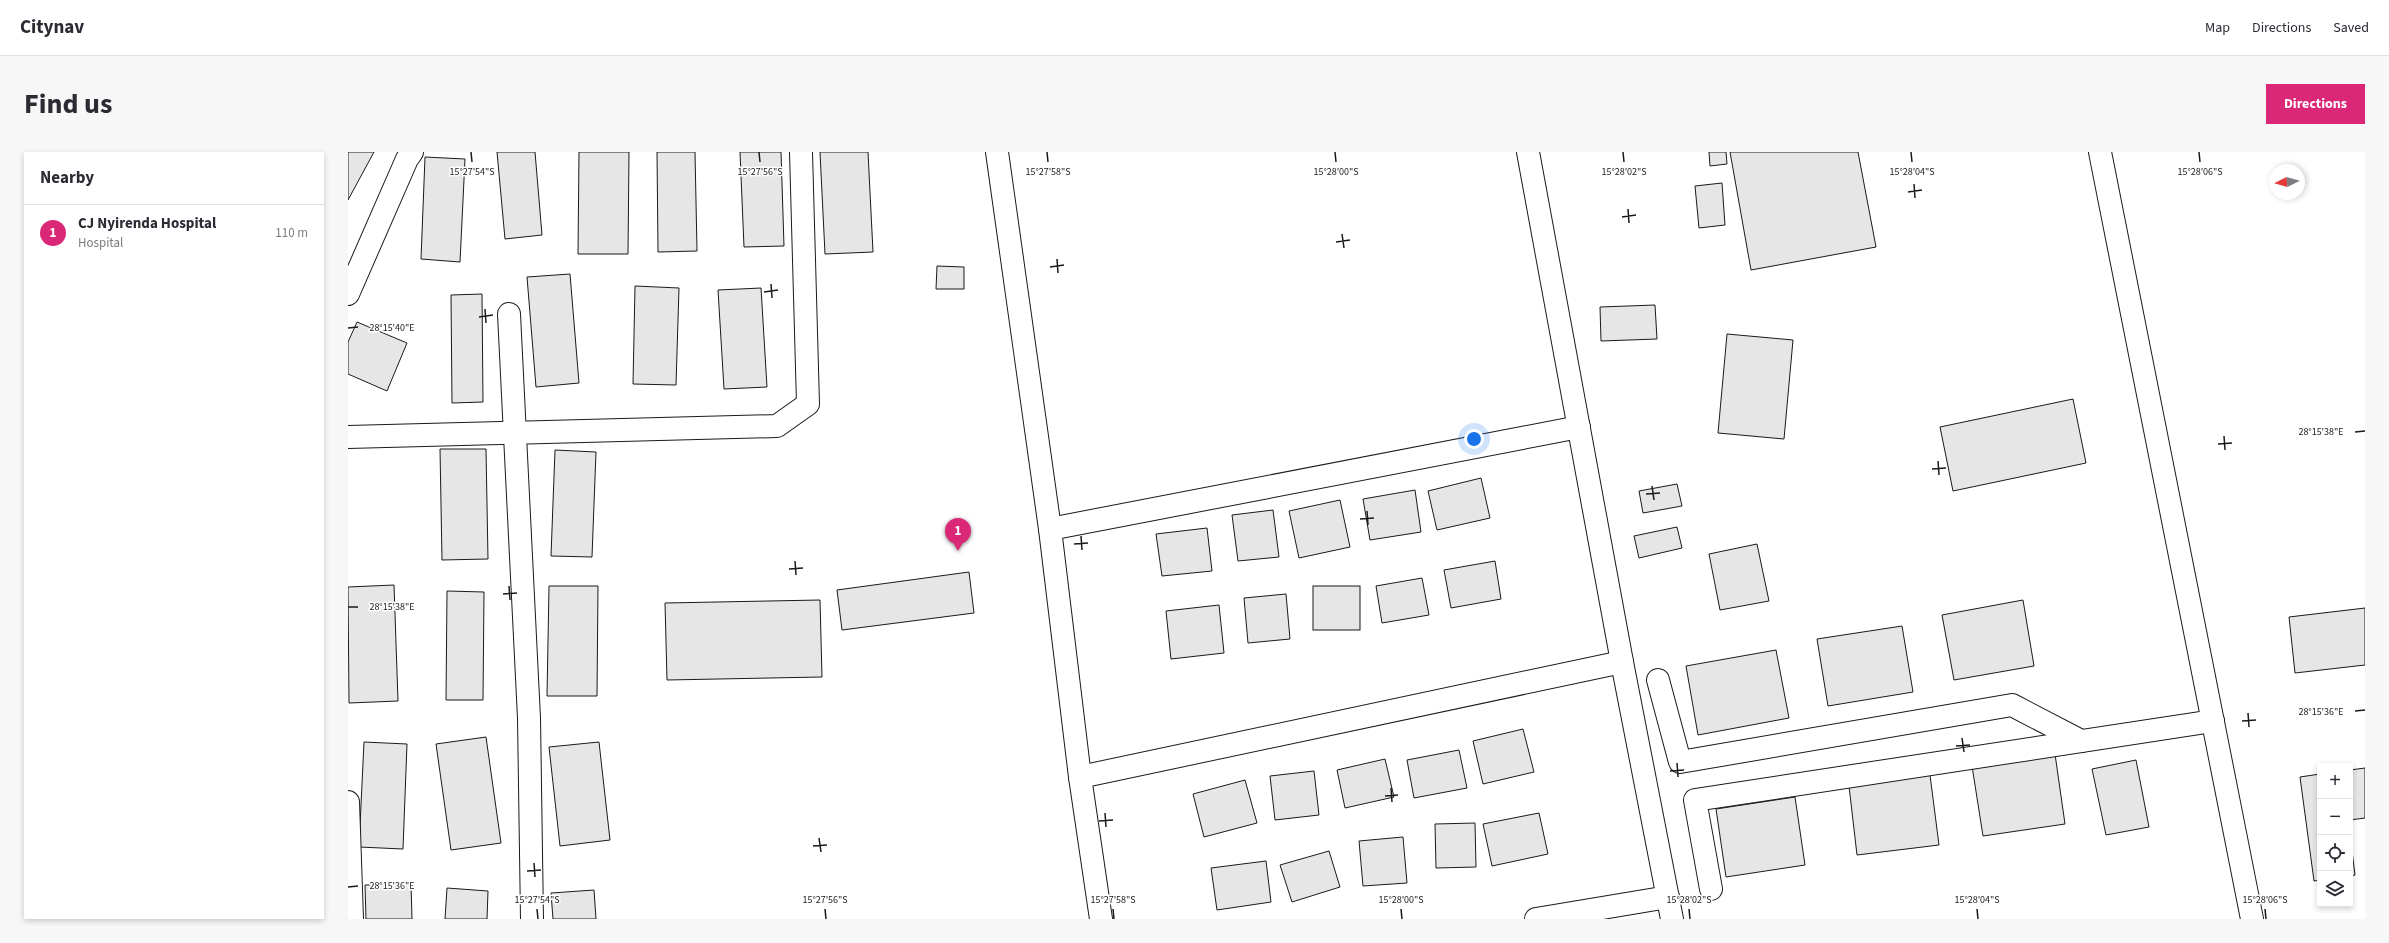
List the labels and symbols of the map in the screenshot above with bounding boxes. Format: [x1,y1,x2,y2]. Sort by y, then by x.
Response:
north arrow [2269,164,2305,200]
text: 15°27'54"S [449,165,495,179]
text: 15°27'56"S [737,165,783,179]
text: 15°27'58"S [1025,165,1071,179]
text: 15°28'00"S [1313,165,1359,179]
text: 15°28'02"S [1601,165,1647,179]
text: 15°28'04"S [1889,165,1935,179]
text: 15°28'06"S [2177,165,2223,179]
text: 28°15'40"E [369,321,415,335]
text: 28°15'38"E [2298,425,2344,439]
your location [1464,429,1484,449]
pin: 1 [945,518,971,551]
text: 28°15'38"E [369,600,415,614]
text: 28°15'36"E [2298,705,2344,719]
text: 28°15'36"E [369,879,415,893]
text: 15°27'54"S [514,893,560,907]
text: 15°27'56"S [802,893,848,907]
text: 15°27'58"S [1090,893,1136,907]
text: 15°28'00"S [1378,893,1424,907]
text: 15°28'02"S [1666,893,1712,907]
text: 15°28'04"S [1954,893,2000,907]
text: 15°28'06"S [2242,893,2288,907]

